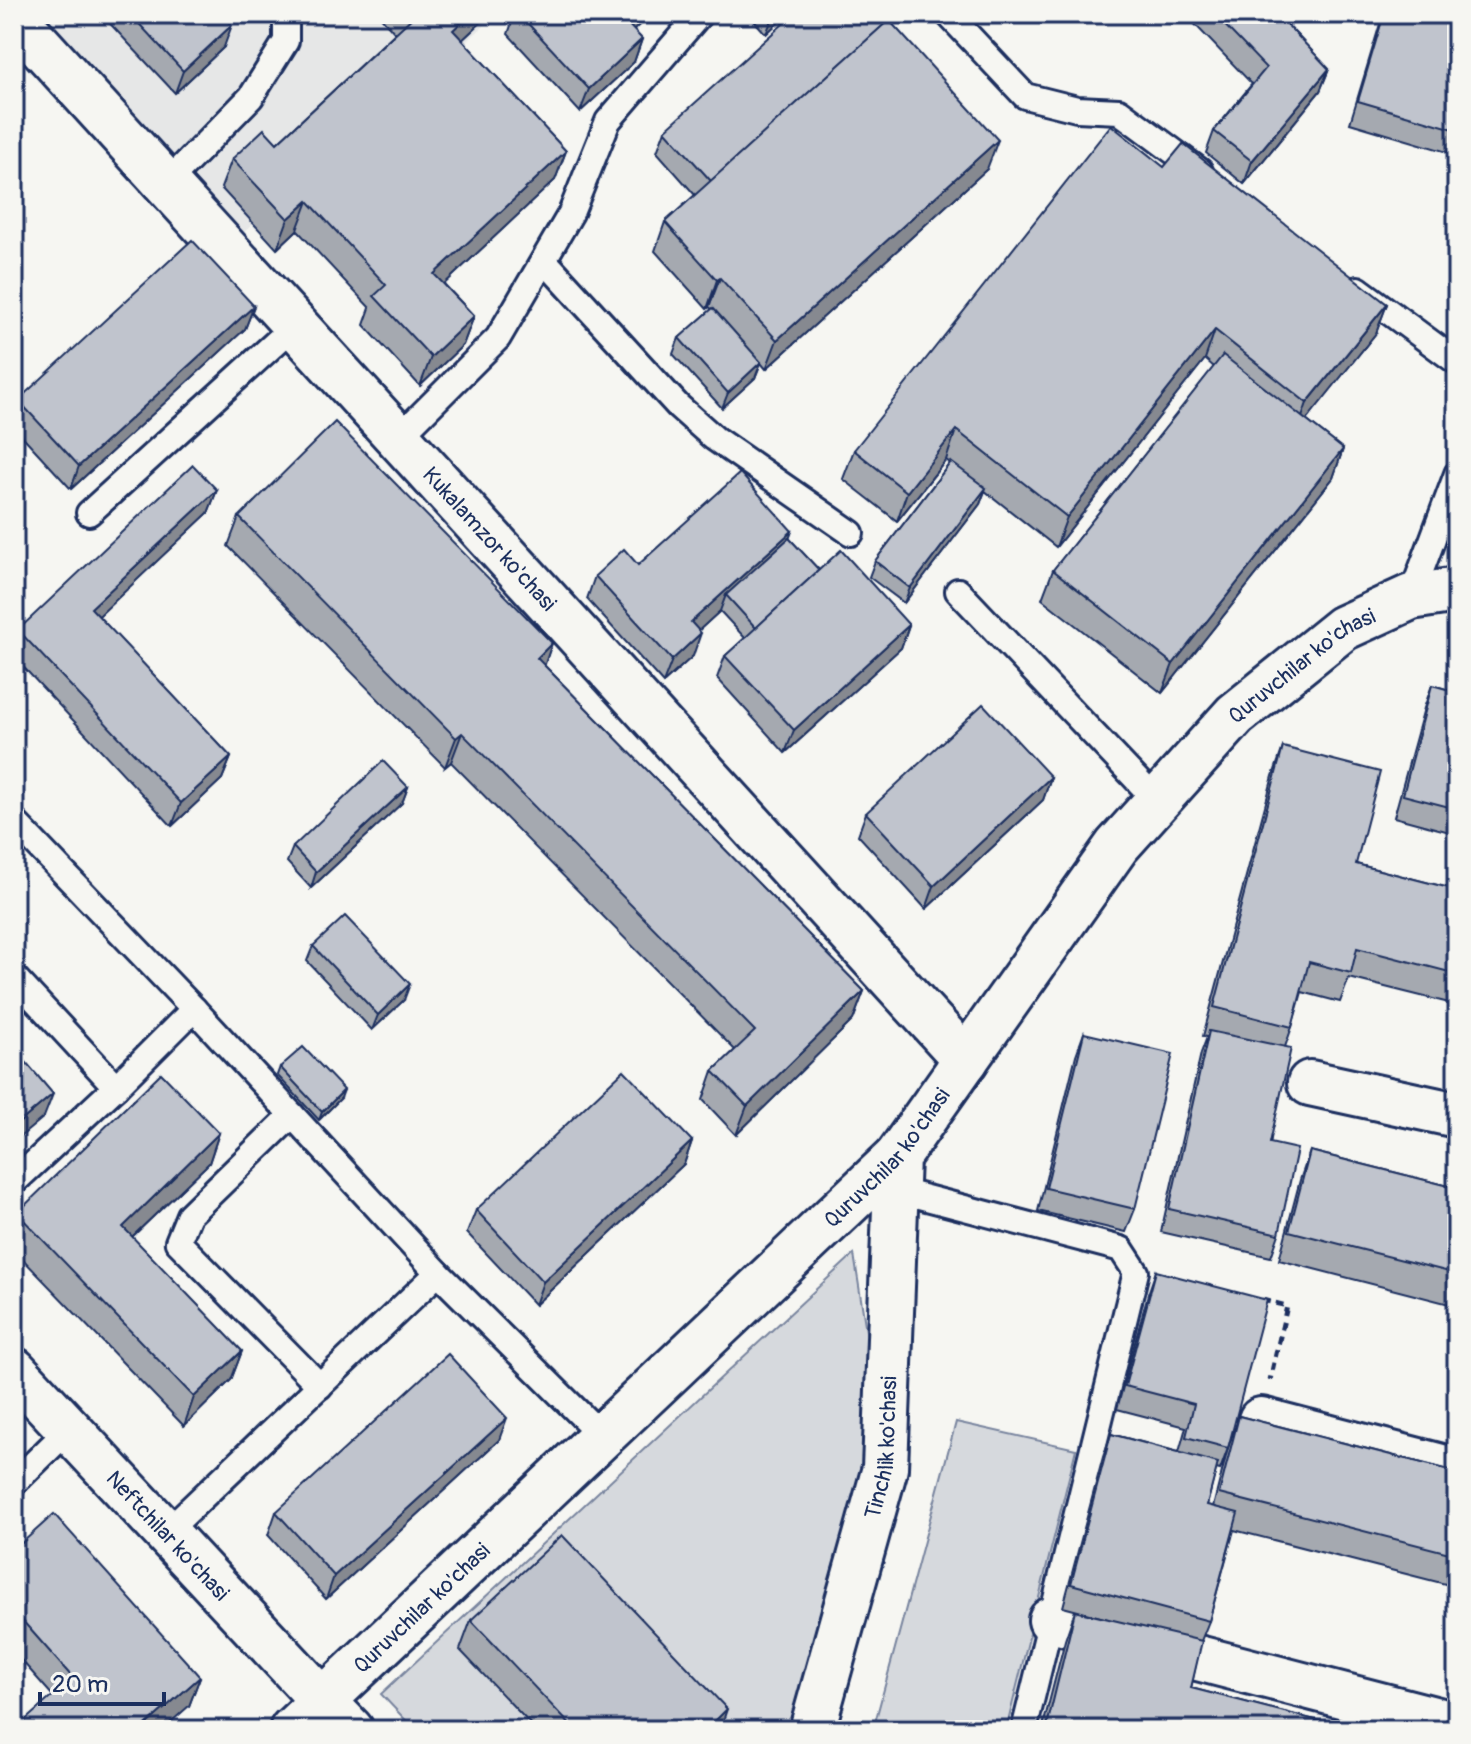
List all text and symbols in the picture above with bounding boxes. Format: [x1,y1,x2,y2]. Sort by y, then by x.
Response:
street label: Kukalamzor ko'chasi [416,461,562,617]
street label: Quruvchilar ko'chasi [1223,602,1380,730]
street label: Quruvchilar ko'chasi [818,1083,956,1234]
street label: Tinchlik ko'chasi [859,1376,904,1522]
street label: Neftchilar ko'chasi [100,1465,235,1607]
street label: Quruvchilar ko'chasi [348,1537,496,1680]
scale bar [40,1656,164,1706]
text: 20 m [52,1670,108,1699]

